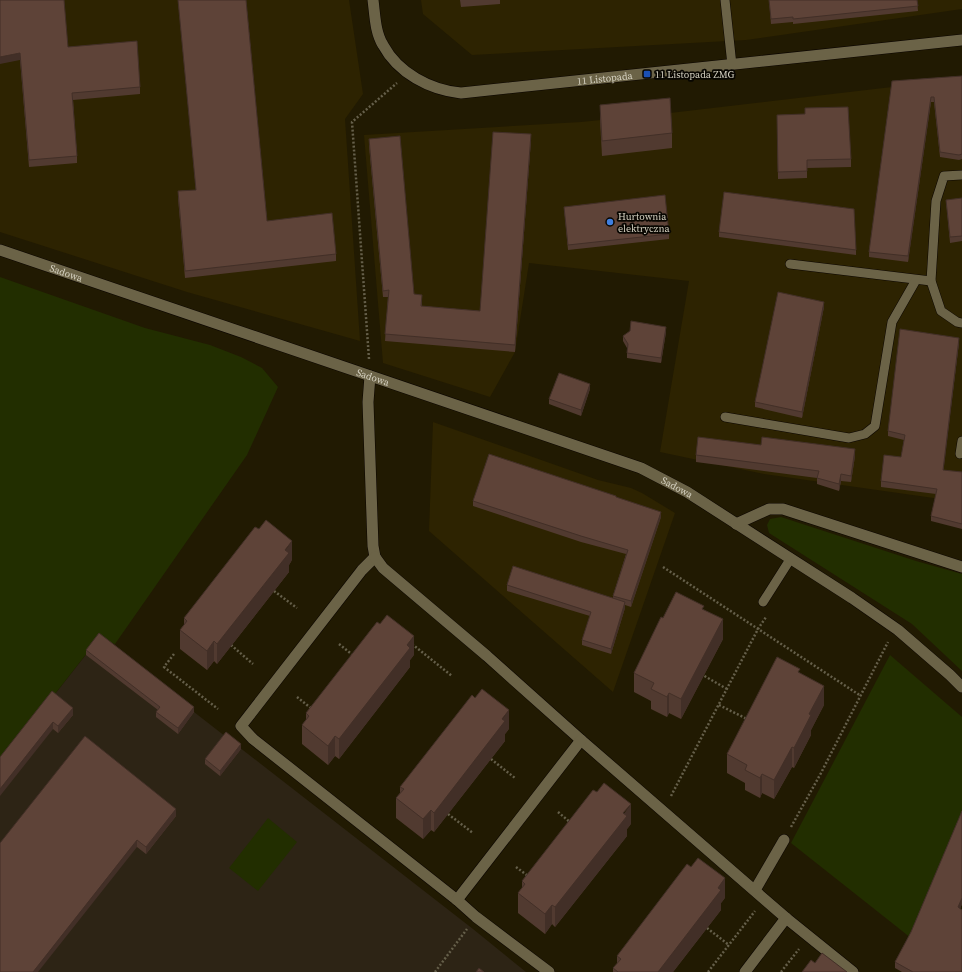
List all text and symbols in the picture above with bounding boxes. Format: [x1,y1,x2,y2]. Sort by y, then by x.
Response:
place label: 11 Listopada ZMG [655,68,734,81]
street label: 11 Listopada [576,69,634,88]
marker: 11 Listopada ZMG [642,69,652,79]
place label: Hurtownia elektryczna [618,210,670,235]
marker: Hurtownia elektryczna [605,217,615,227]
street label: Sadowa [48,261,85,285]
street label: Sadowa [355,366,392,389]
street label: Sadowa [659,474,696,502]

